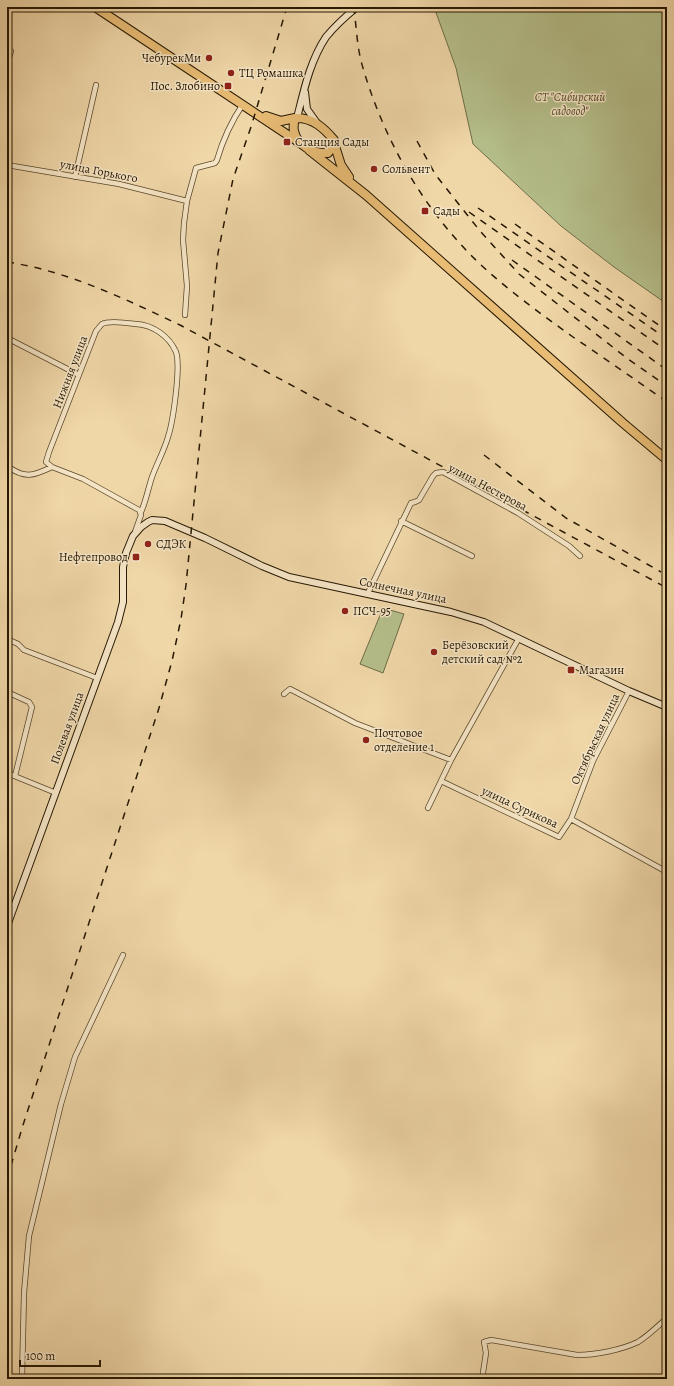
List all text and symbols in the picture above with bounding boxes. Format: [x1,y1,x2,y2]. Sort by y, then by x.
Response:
place label: ЧебурекМи [142,50,201,66]
marker: ЧебурекМи [204,53,214,63]
place label: ТЦ Ромашка [239,65,304,81]
marker: ТЦ Ромашка [226,68,236,78]
place label: Пос. Злобино [150,78,220,94]
marker: Пос. Злобино [223,81,233,91]
park label: СТ "Сибирский садовод" [535,89,605,119]
place label: Станция Сады [295,134,369,150]
marker: Станция Сады [282,137,292,147]
street label: улица Горького [58,155,139,186]
place label: Сольвент [382,161,431,177]
marker: Сольвент [369,164,379,174]
place label: Сады [433,203,460,219]
marker: Сады [420,206,430,216]
street label: Нижняя улица [49,333,91,411]
street label: улица Нестерова [445,459,531,515]
place label: СДЭК [156,536,187,552]
marker: СДЭК [143,539,153,549]
place label: Нефтепровод [59,549,128,565]
marker: Нефтепровод [131,552,141,562]
street label: Солнечная улица [358,573,449,607]
place label: ПСЧ-95 [353,603,391,619]
marker: ПСЧ-95 [340,606,350,616]
place label: Берёзовский детский сад №2 [441,637,523,667]
marker: Берёзовский детский сад №2 [429,647,439,657]
place label: Магазин [579,662,624,678]
marker: Магазин [566,665,576,675]
street label: Полевая улица [47,689,88,766]
street label: Октябрьская улица [567,690,623,787]
place label: Почтовое отделение 1 [374,725,434,755]
marker: Почтовое отделение 1 [361,735,371,745]
street label: улица Сурикова [478,782,561,832]
scale bar [20,1342,100,1368]
text: 100 m [26,1348,55,1364]

